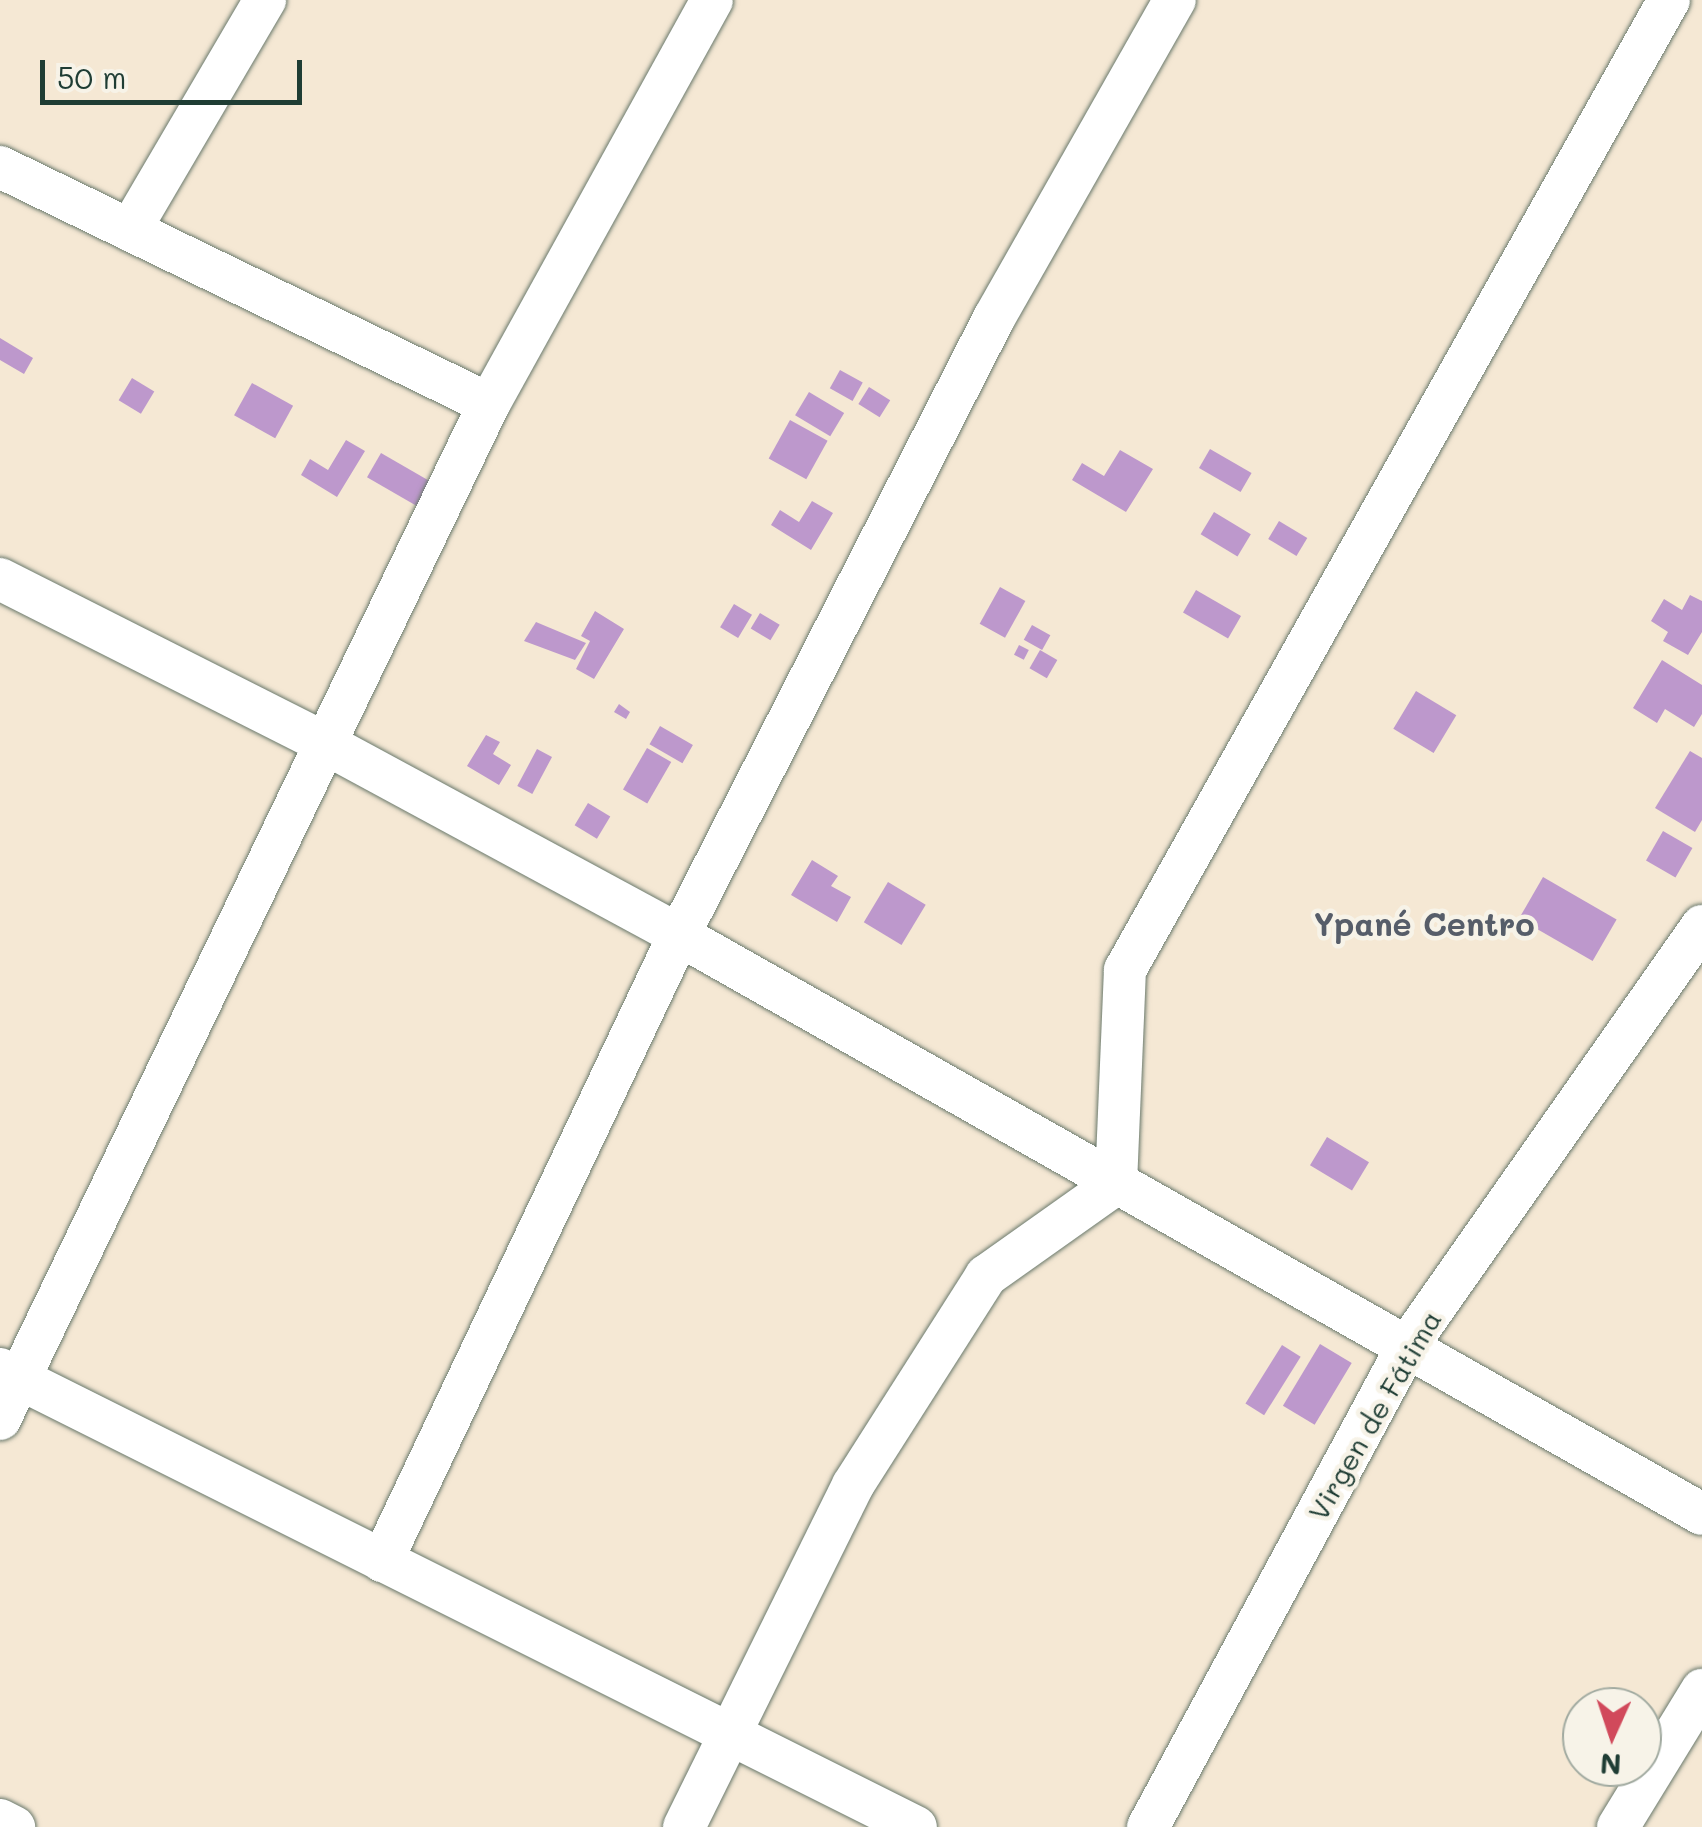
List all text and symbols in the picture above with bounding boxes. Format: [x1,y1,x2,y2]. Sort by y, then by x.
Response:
scale bar [45,40,308,102]
text: 50 m [57,57,127,97]
district label: Ypané Centro [1313,904,1535,942]
street label: Virgen de Fátima [1300,1304,1448,1526]
north arrow [1562,1687,1662,1787]
text: N [1599,1746,1622,1783]

